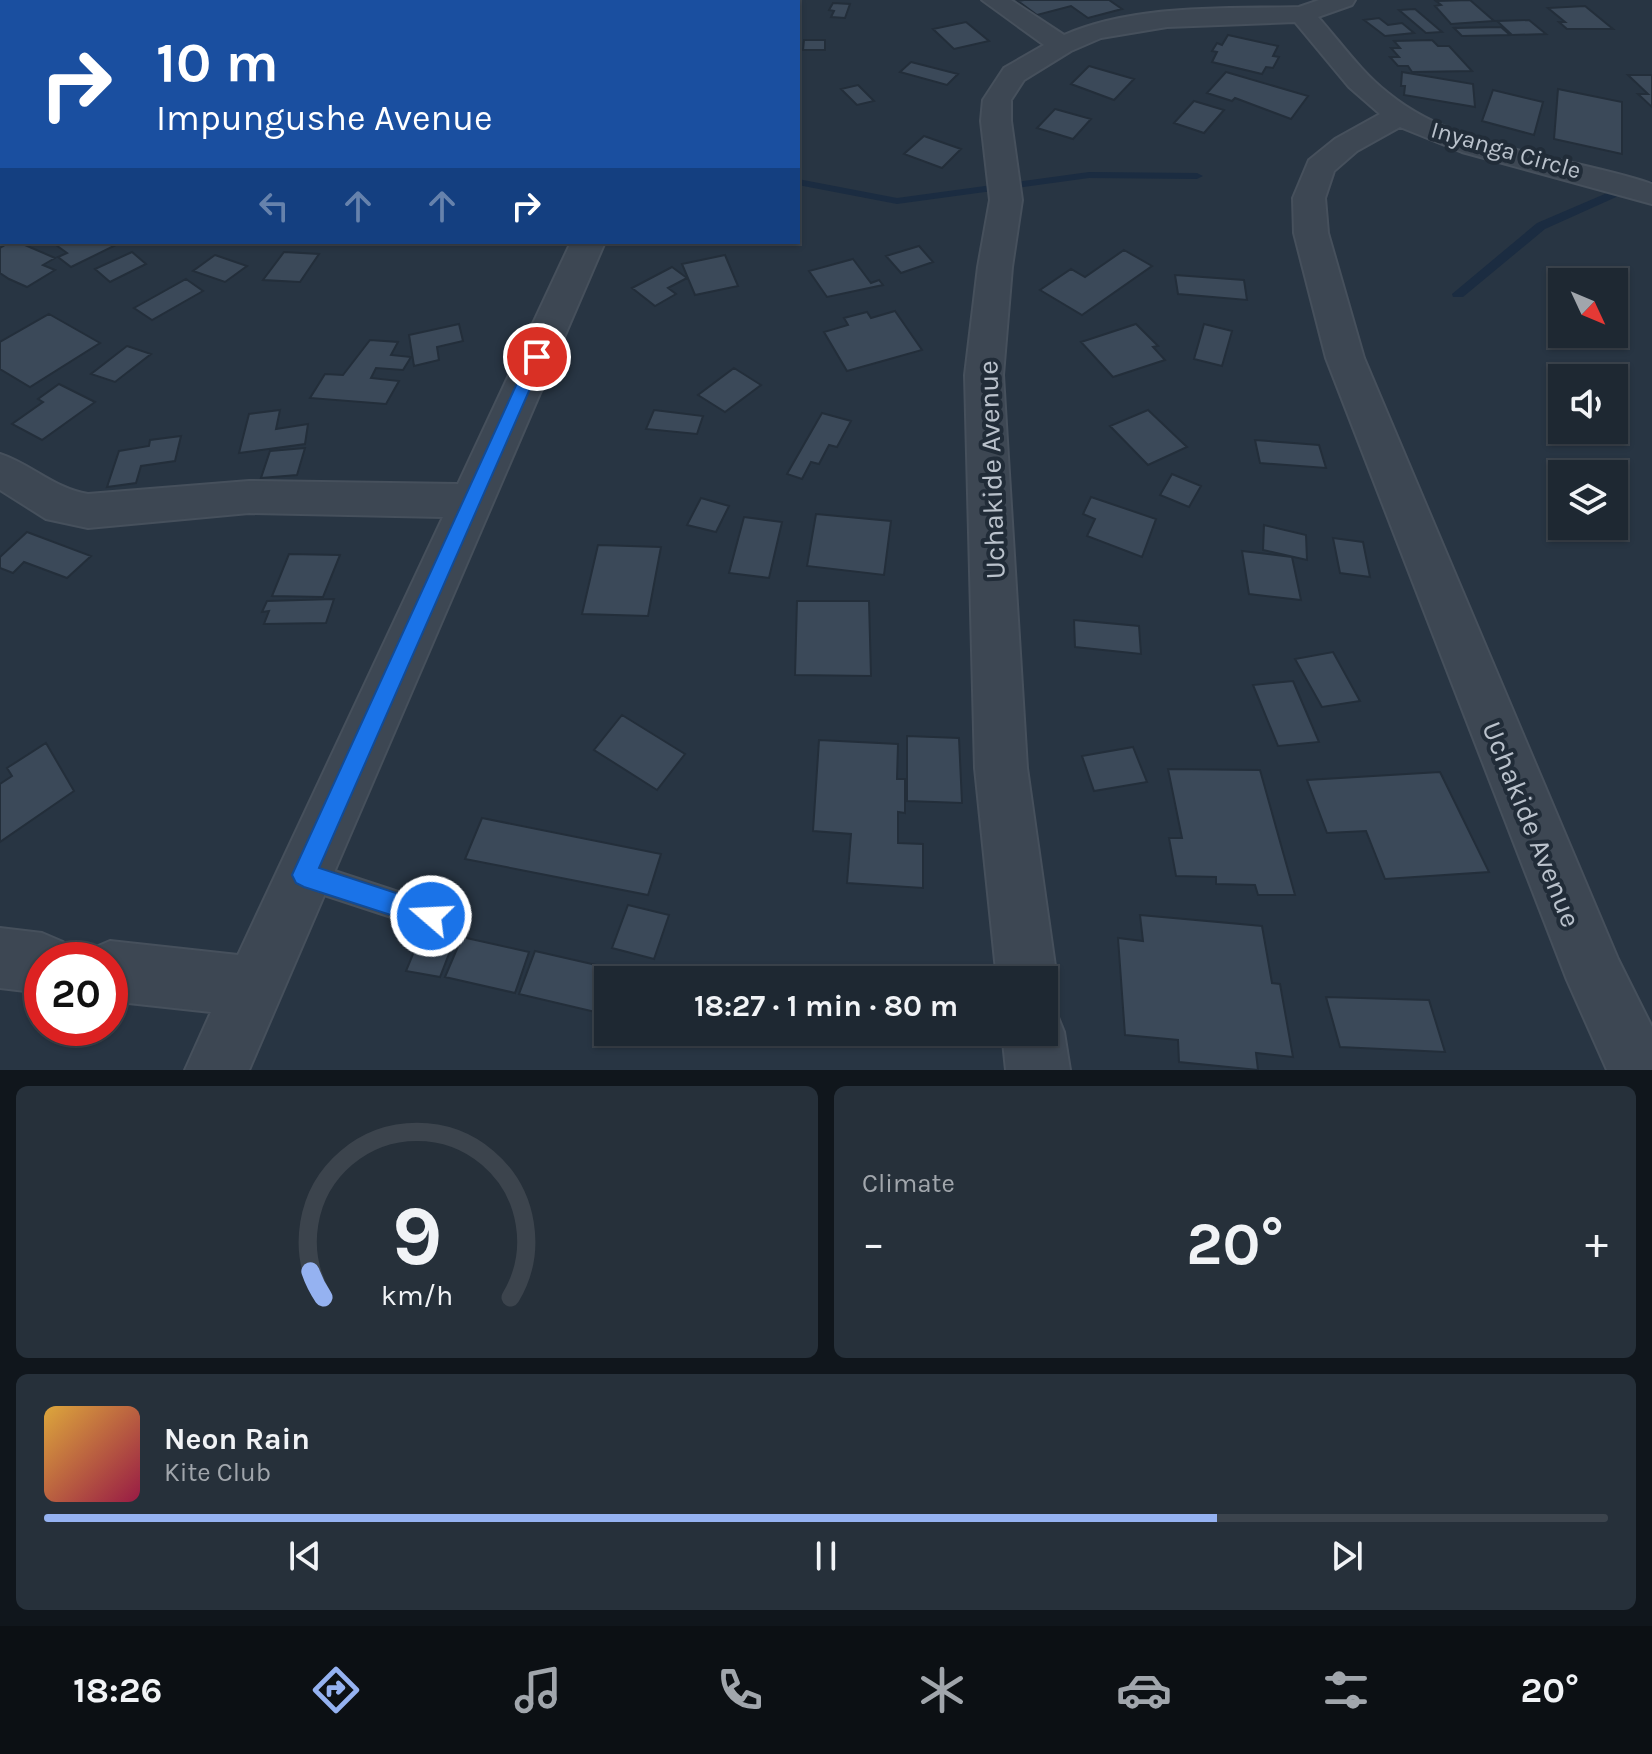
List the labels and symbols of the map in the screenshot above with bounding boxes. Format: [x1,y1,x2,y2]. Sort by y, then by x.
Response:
street label: Inyanga Circle [1428,115,1584,185]
north arrow [1548,268,1628,348]
pin [503,323,571,391]
street label: Uchakide Avenue [971,360,1012,580]
street label: Uchakide Avenue [1475,717,1588,932]
position arrow [389,874,473,958]
speed limit sign: 20 [24,942,128,1046]

